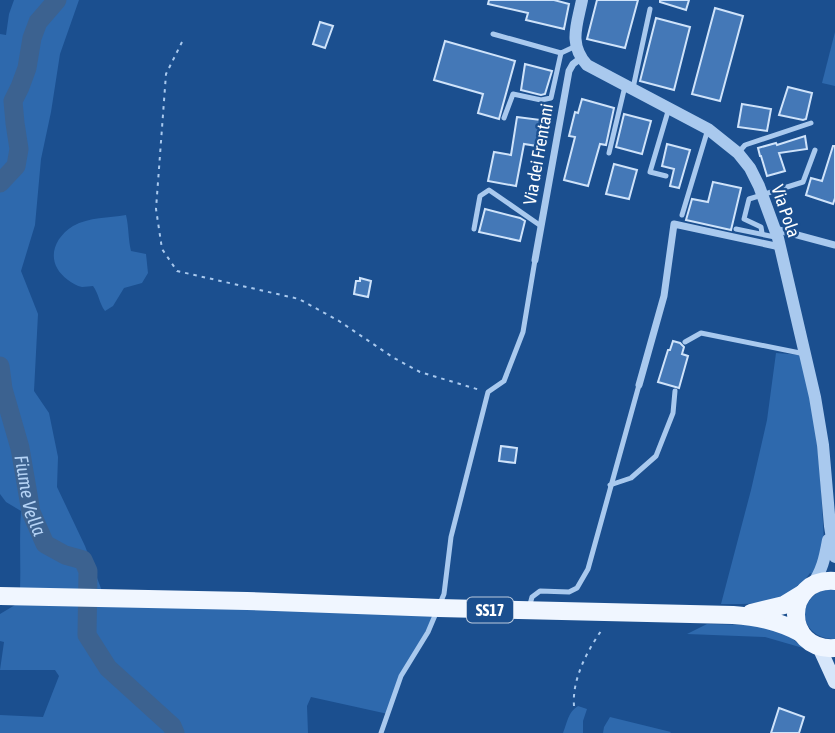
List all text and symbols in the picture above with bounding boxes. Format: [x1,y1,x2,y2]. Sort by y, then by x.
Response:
street label: Via dei Frentani [519,102,557,206]
street label: Via Pola [767,182,805,240]
water label: Fiume Vella [10,453,51,539]
road number: SS17 [467,597,513,622]

